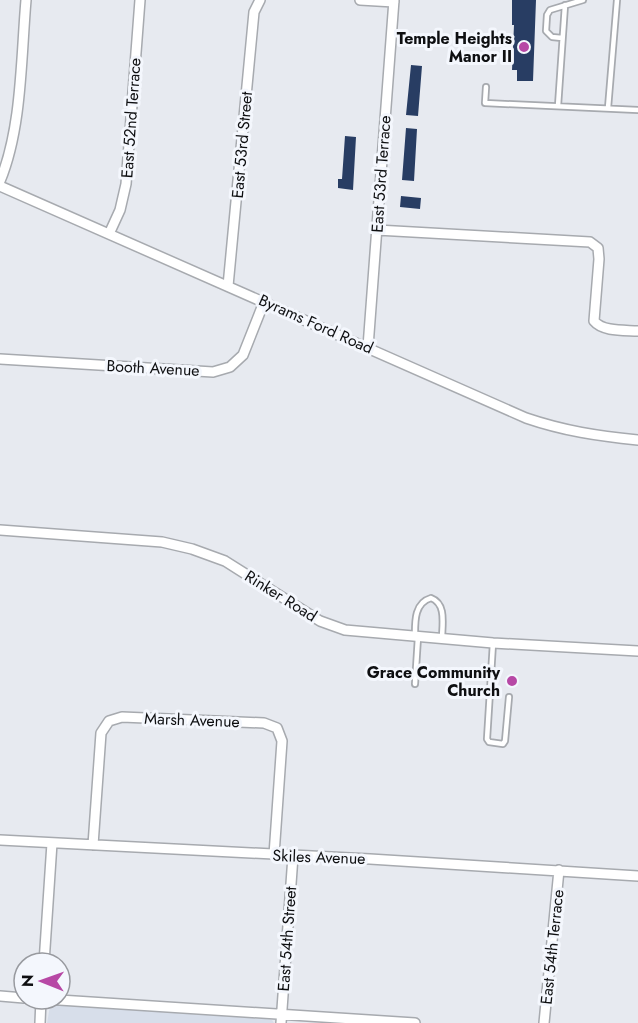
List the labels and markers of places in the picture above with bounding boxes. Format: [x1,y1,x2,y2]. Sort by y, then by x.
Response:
place label: Temple Heights Manor II [397,27,512,68]
marker: Temple Heights Manor II [517,40,531,54]
place label: Grace Community Church [367,661,501,702]
marker: Grace Community Church [505,674,519,688]

